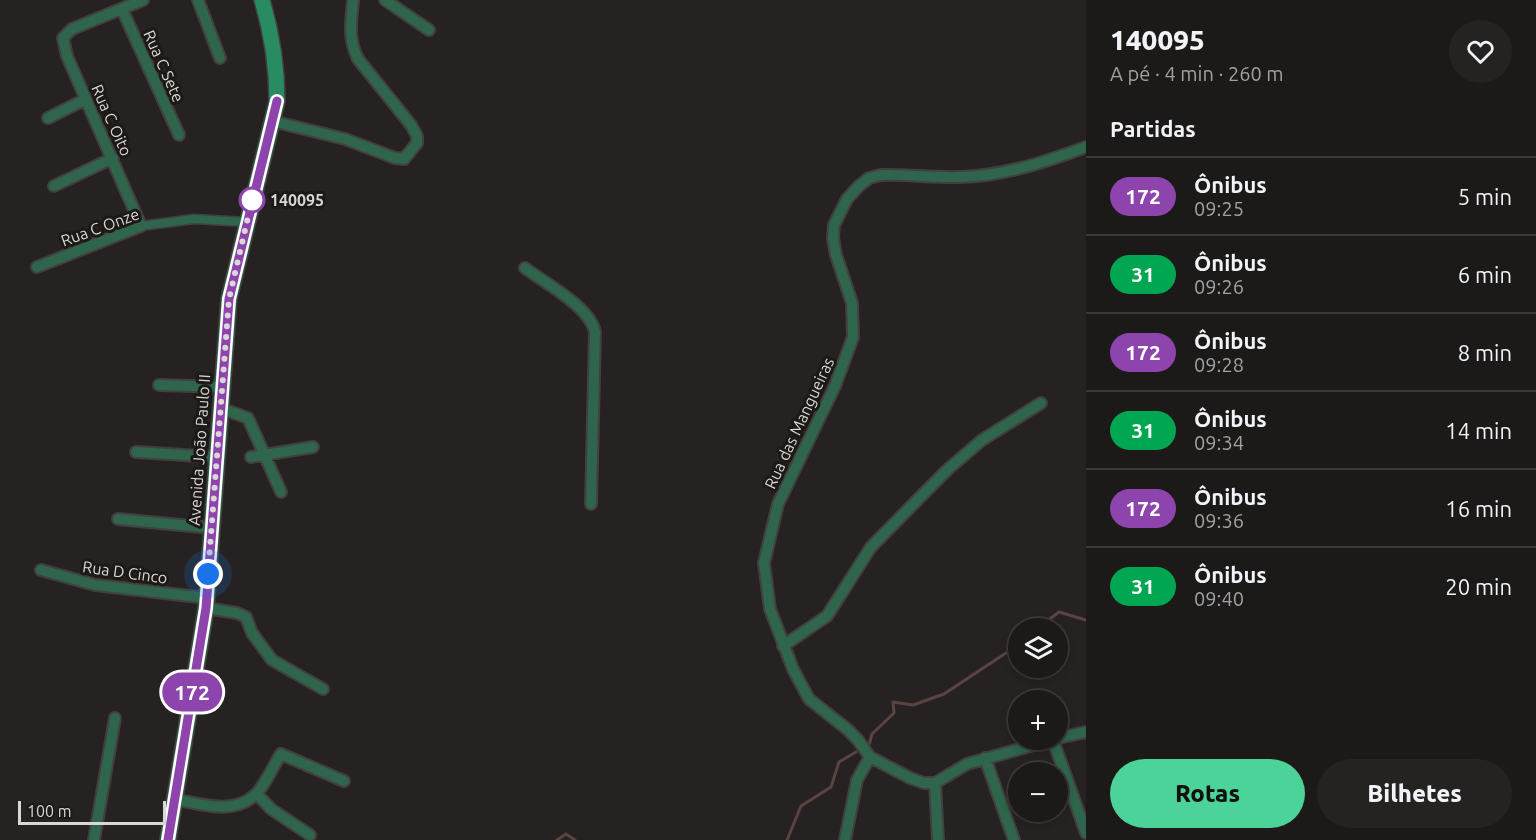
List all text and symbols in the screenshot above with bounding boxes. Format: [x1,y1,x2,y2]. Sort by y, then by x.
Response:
button: heart [1449,20,1512,83]
text: 140095 [1110,24,1205,55]
street label: Rua C Sete [140,27,188,105]
text: A pé · 4 min · 260 m [1110,62,1284,85]
street label: Rua C Oito [88,81,136,159]
text: Partidas [1110,116,1196,141]
text: Ônibus [1194,172,1267,197]
text: 172 [1125,184,1161,208]
text: 5 min [1458,184,1512,209]
marker: 140095 [239,187,265,213]
place label: 140095 [270,191,324,209]
text: 09:25 [1194,197,1244,220]
street label: Rua C Onze [58,205,142,249]
text: Ônibus [1194,250,1267,275]
text: 31 [1131,262,1155,286]
text: 6 min [1458,262,1512,287]
text: 09:26 [1194,275,1244,298]
text: Ônibus [1194,328,1267,353]
text: 172 [1125,340,1161,364]
text: 8 min [1458,340,1512,365]
text: 09:28 [1194,353,1244,376]
street label: Rua das Mangueiras [761,354,837,491]
street label: Avenida João Paulo II [185,374,213,526]
text: Ônibus [1194,406,1267,431]
text: 31 [1131,418,1155,442]
text: 14 min [1445,418,1512,443]
text: 09:34 [1194,431,1244,454]
text: Ônibus [1194,484,1267,509]
text: 172 [1125,496,1161,520]
text: 16 min [1445,496,1512,521]
text: 09:36 [1194,509,1244,532]
street label: Rua D Cinco [81,557,169,587]
your location [193,559,223,589]
text: Ônibus [1194,562,1267,587]
text: 31 [1131,574,1155,598]
text: 20 min [1445,574,1512,599]
text: 09:40 [1194,587,1244,610]
map controls [1008,618,1068,822]
button: layers [1008,618,1068,678]
line badge: 172 [158,672,226,712]
text: 172 [174,680,210,704]
button: + [1008,690,1068,750]
button: Rotas [1110,759,1305,828]
button: Bilhetes [1317,759,1512,828]
button: − [1008,762,1068,822]
scale bar [18,798,166,826]
text: 100 m [27,802,72,820]

